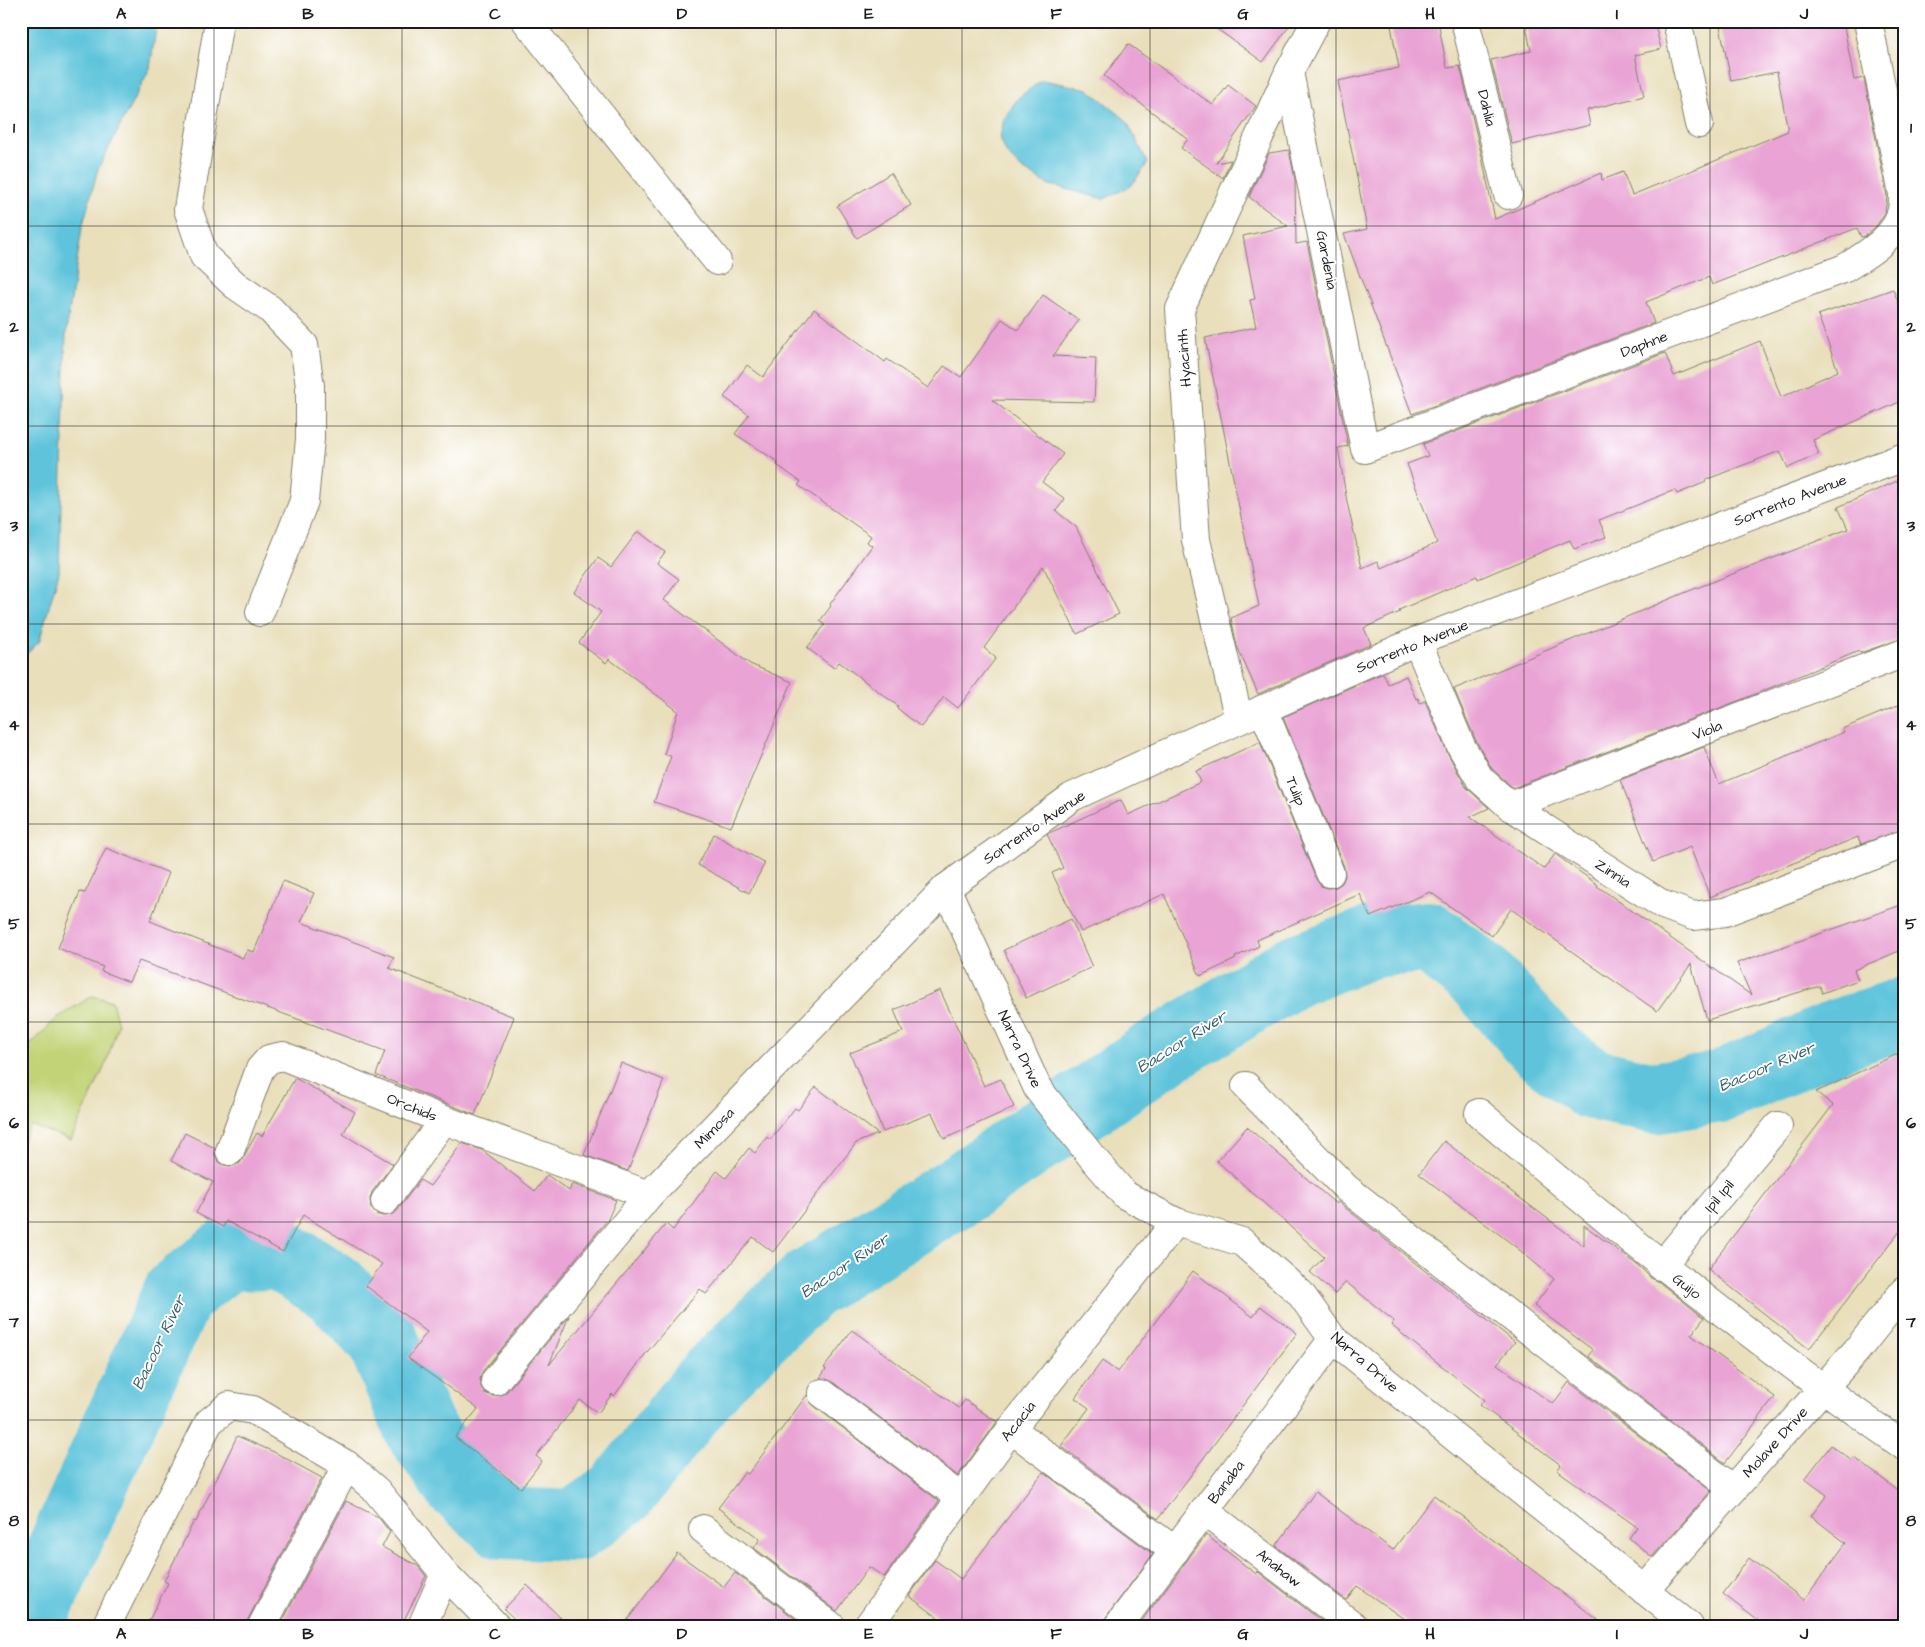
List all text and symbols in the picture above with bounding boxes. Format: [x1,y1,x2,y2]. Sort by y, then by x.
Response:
text: A [116,3,127,25]
text: B [302,3,314,25]
text: C [489,3,501,25]
text: D [677,3,688,25]
text: E [864,3,874,25]
text: F [1050,3,1062,25]
text: G [1237,3,1249,25]
text: H [1425,3,1435,25]
text: I [1616,3,1618,25]
text: J [1799,3,1809,25]
street label: Dahlia [1472,88,1501,129]
text: 1 [13,117,16,139]
text: 1 [1910,117,1913,139]
street label: Gardenia [1311,229,1343,292]
text: 2 [8,316,19,338]
text: 2 [1905,316,1916,338]
street label: Daphne [1618,326,1671,363]
street label: Hyacinth [1172,328,1198,387]
street label: Sorrento Avenue [1731,469,1850,532]
text: 3 [9,515,19,537]
text: 3 [1906,515,1916,537]
street label: Sorrento Avenue [1353,614,1472,679]
text: 4 [9,714,20,736]
text: 4 [1906,714,1917,736]
street label: Viola [1689,715,1725,746]
street label: Tulip [1280,773,1311,809]
street label: Sorrento Avenue [979,785,1090,870]
street label: Zinnia [1591,854,1635,893]
text: 5 [8,913,20,935]
text: 5 [1905,913,1917,935]
water label: Bacoor River [1132,1004,1233,1078]
street label: Narra Drive [992,1007,1047,1091]
water label: Bacoor River [1715,1036,1820,1097]
street label: Orchids [383,1088,441,1127]
street label: Mimosa [689,1103,740,1154]
text: 6 [9,1112,19,1134]
text: 6 [1906,1112,1916,1134]
street label: Ipil Ipil [1700,1176,1739,1217]
water label: Bacoor River [796,1227,895,1304]
street label: Guijo [1668,1268,1706,1305]
water label: Bacoor River [127,1290,192,1393]
text: 7 [8,1311,19,1333]
text: 7 [1905,1311,1916,1333]
street label: Narra Drive [1326,1327,1403,1398]
street label: Acacia [996,1396,1041,1446]
street label: Molave Drive [1738,1402,1813,1482]
street label: Banaba [1203,1456,1250,1508]
text: 8 [9,1510,20,1532]
text: 8 [1906,1510,1917,1532]
street label: Anahaw [1252,1544,1306,1593]
text: A [116,1623,127,1645]
text: B [302,1623,314,1645]
text: C [489,1623,501,1645]
text: D [677,1623,688,1645]
text: E [864,1623,874,1645]
text: F [1050,1623,1062,1645]
text: G [1237,1623,1249,1645]
text: H [1425,1623,1435,1645]
text: I [1616,1623,1618,1645]
text: J [1799,1623,1809,1645]

